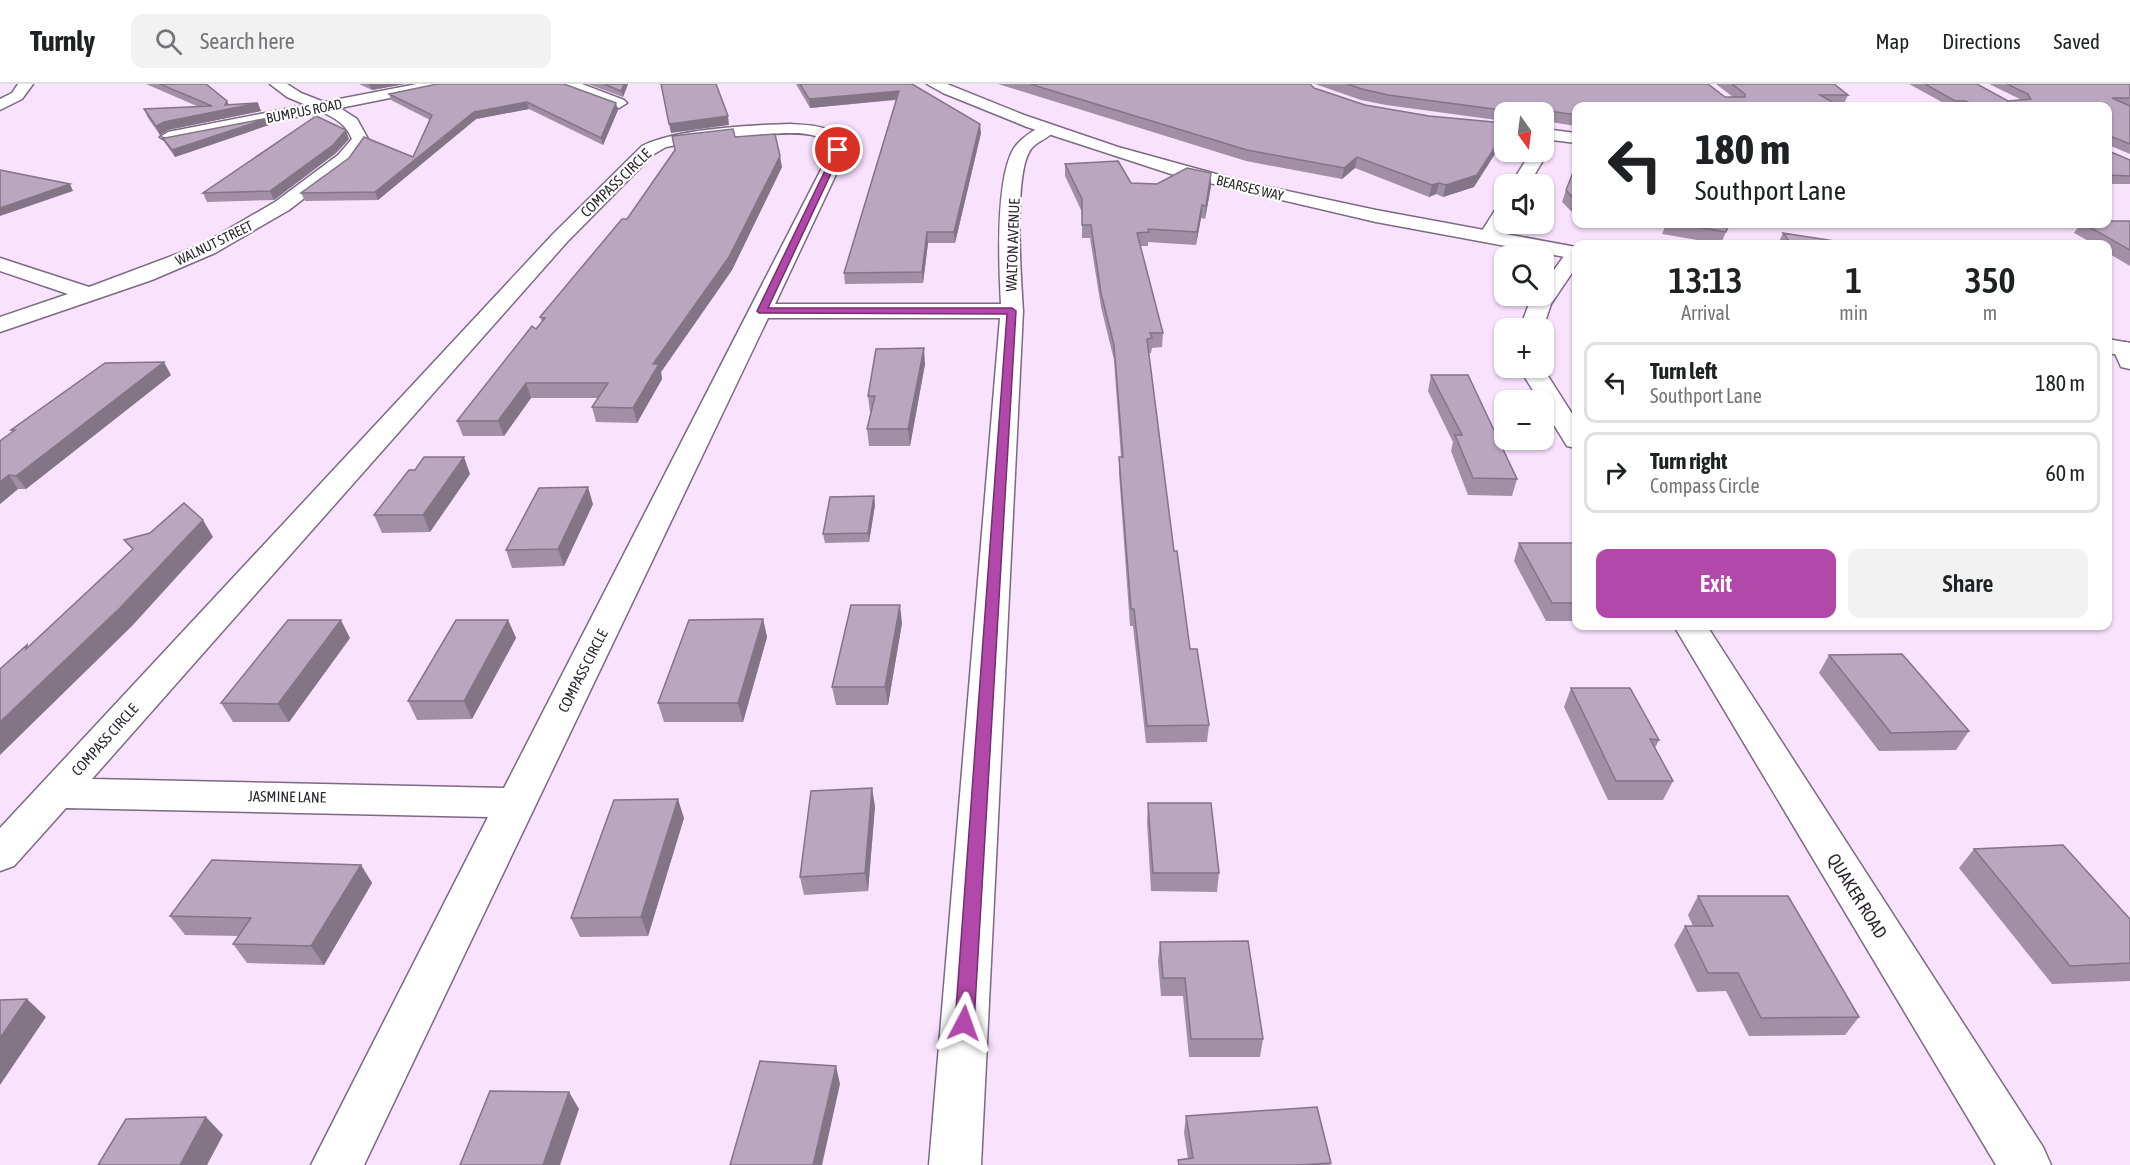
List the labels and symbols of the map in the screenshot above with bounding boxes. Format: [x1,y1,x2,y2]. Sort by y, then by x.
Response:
street label: BUMPUS ROAD [265,96,343,126]
north arrow [1494,102,1554,162]
pin [812,124,863,175]
street label: COMPASS CIRCLE [577,145,655,220]
street label: BEARSES WAY [1215,172,1286,204]
street label: WALTON AVENUE [1002,198,1023,292]
street label: WALNUT STREET [173,217,255,269]
street label: COMPASS CIRCLE [554,626,611,715]
street label: COMPASS CIRCLE [68,700,142,779]
street label: JASMINE LANE [248,787,327,806]
street label: QUAKER ROAD [1823,849,1892,942]
position arrow [932,991,996,1055]

